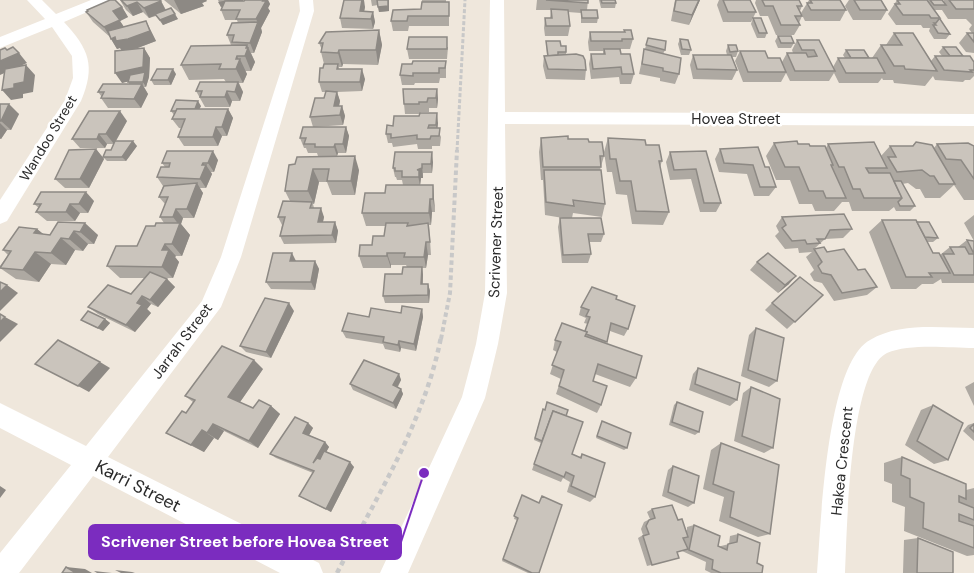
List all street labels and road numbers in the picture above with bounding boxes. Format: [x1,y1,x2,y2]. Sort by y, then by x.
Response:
street label: Wandoo Street [15,92,81,184]
street label: Hovea Street [691,109,781,129]
street label: Scrivener Street [484,186,508,298]
street label: Jarrah Street [147,299,217,383]
street label: Hakea Crescent [826,405,858,517]
street label: Karri Street [91,454,185,518]

